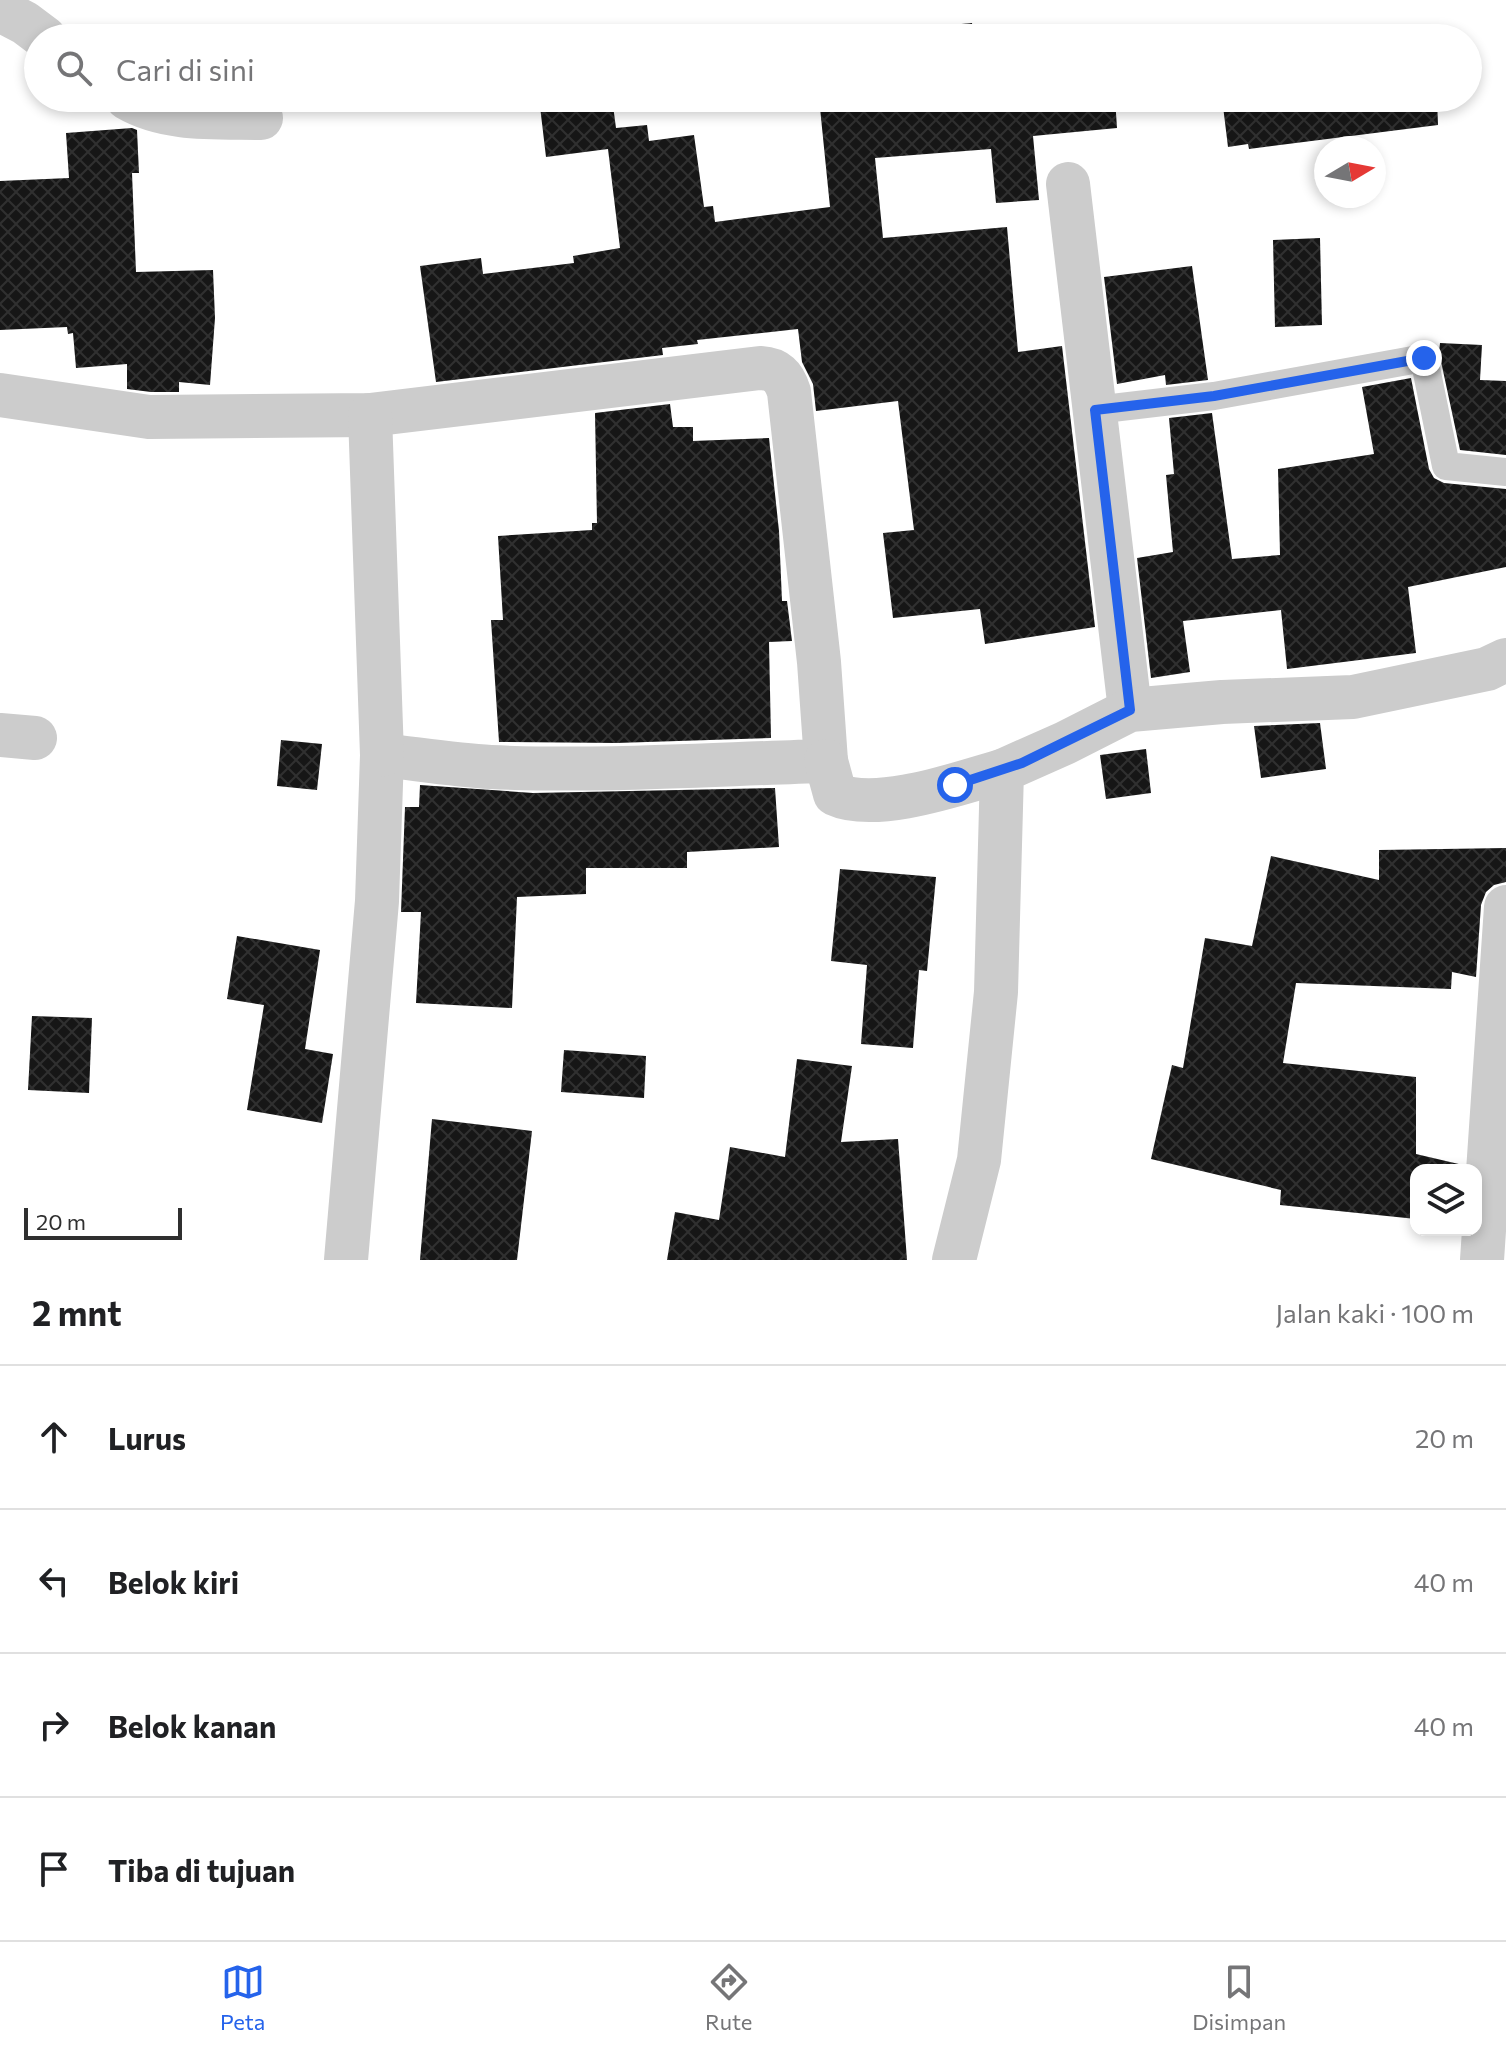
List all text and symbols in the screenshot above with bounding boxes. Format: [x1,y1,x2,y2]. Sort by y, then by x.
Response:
search box [24,24,1482,112]
icon: search [52,46,96,90]
text: Cari di sini [116,50,255,87]
north arrow [1314,136,1386,208]
route end [1406,340,1442,376]
route start [937,767,973,803]
map controls [1410,1164,1482,1236]
button: layers [1410,1164,1482,1236]
scale bar [24,1204,182,1240]
text: 20 m [36,1208,86,1235]
text: 2 mnt [32,1291,122,1333]
text: Jalan kaki · 100 m [1275,1297,1474,1328]
icon: ahead [32,1415,76,1459]
text: Lurus [108,1419,186,1456]
text: 20 m [1415,1422,1474,1453]
icon: left [32,1559,76,1603]
text: Belok kiri [108,1563,239,1600]
text: 40 m [1414,1566,1474,1597]
icon: right [32,1703,76,1747]
text: Belok kanan [108,1707,276,1744]
text: 40 m [1414,1710,1474,1741]
icon: arrive [32,1847,76,1891]
text: Tiba di tujuan [108,1851,295,1888]
tab: Peta [220,1960,265,2035]
tab: Rute [705,1960,752,2035]
tab: Disimpan [1192,1960,1286,2035]

